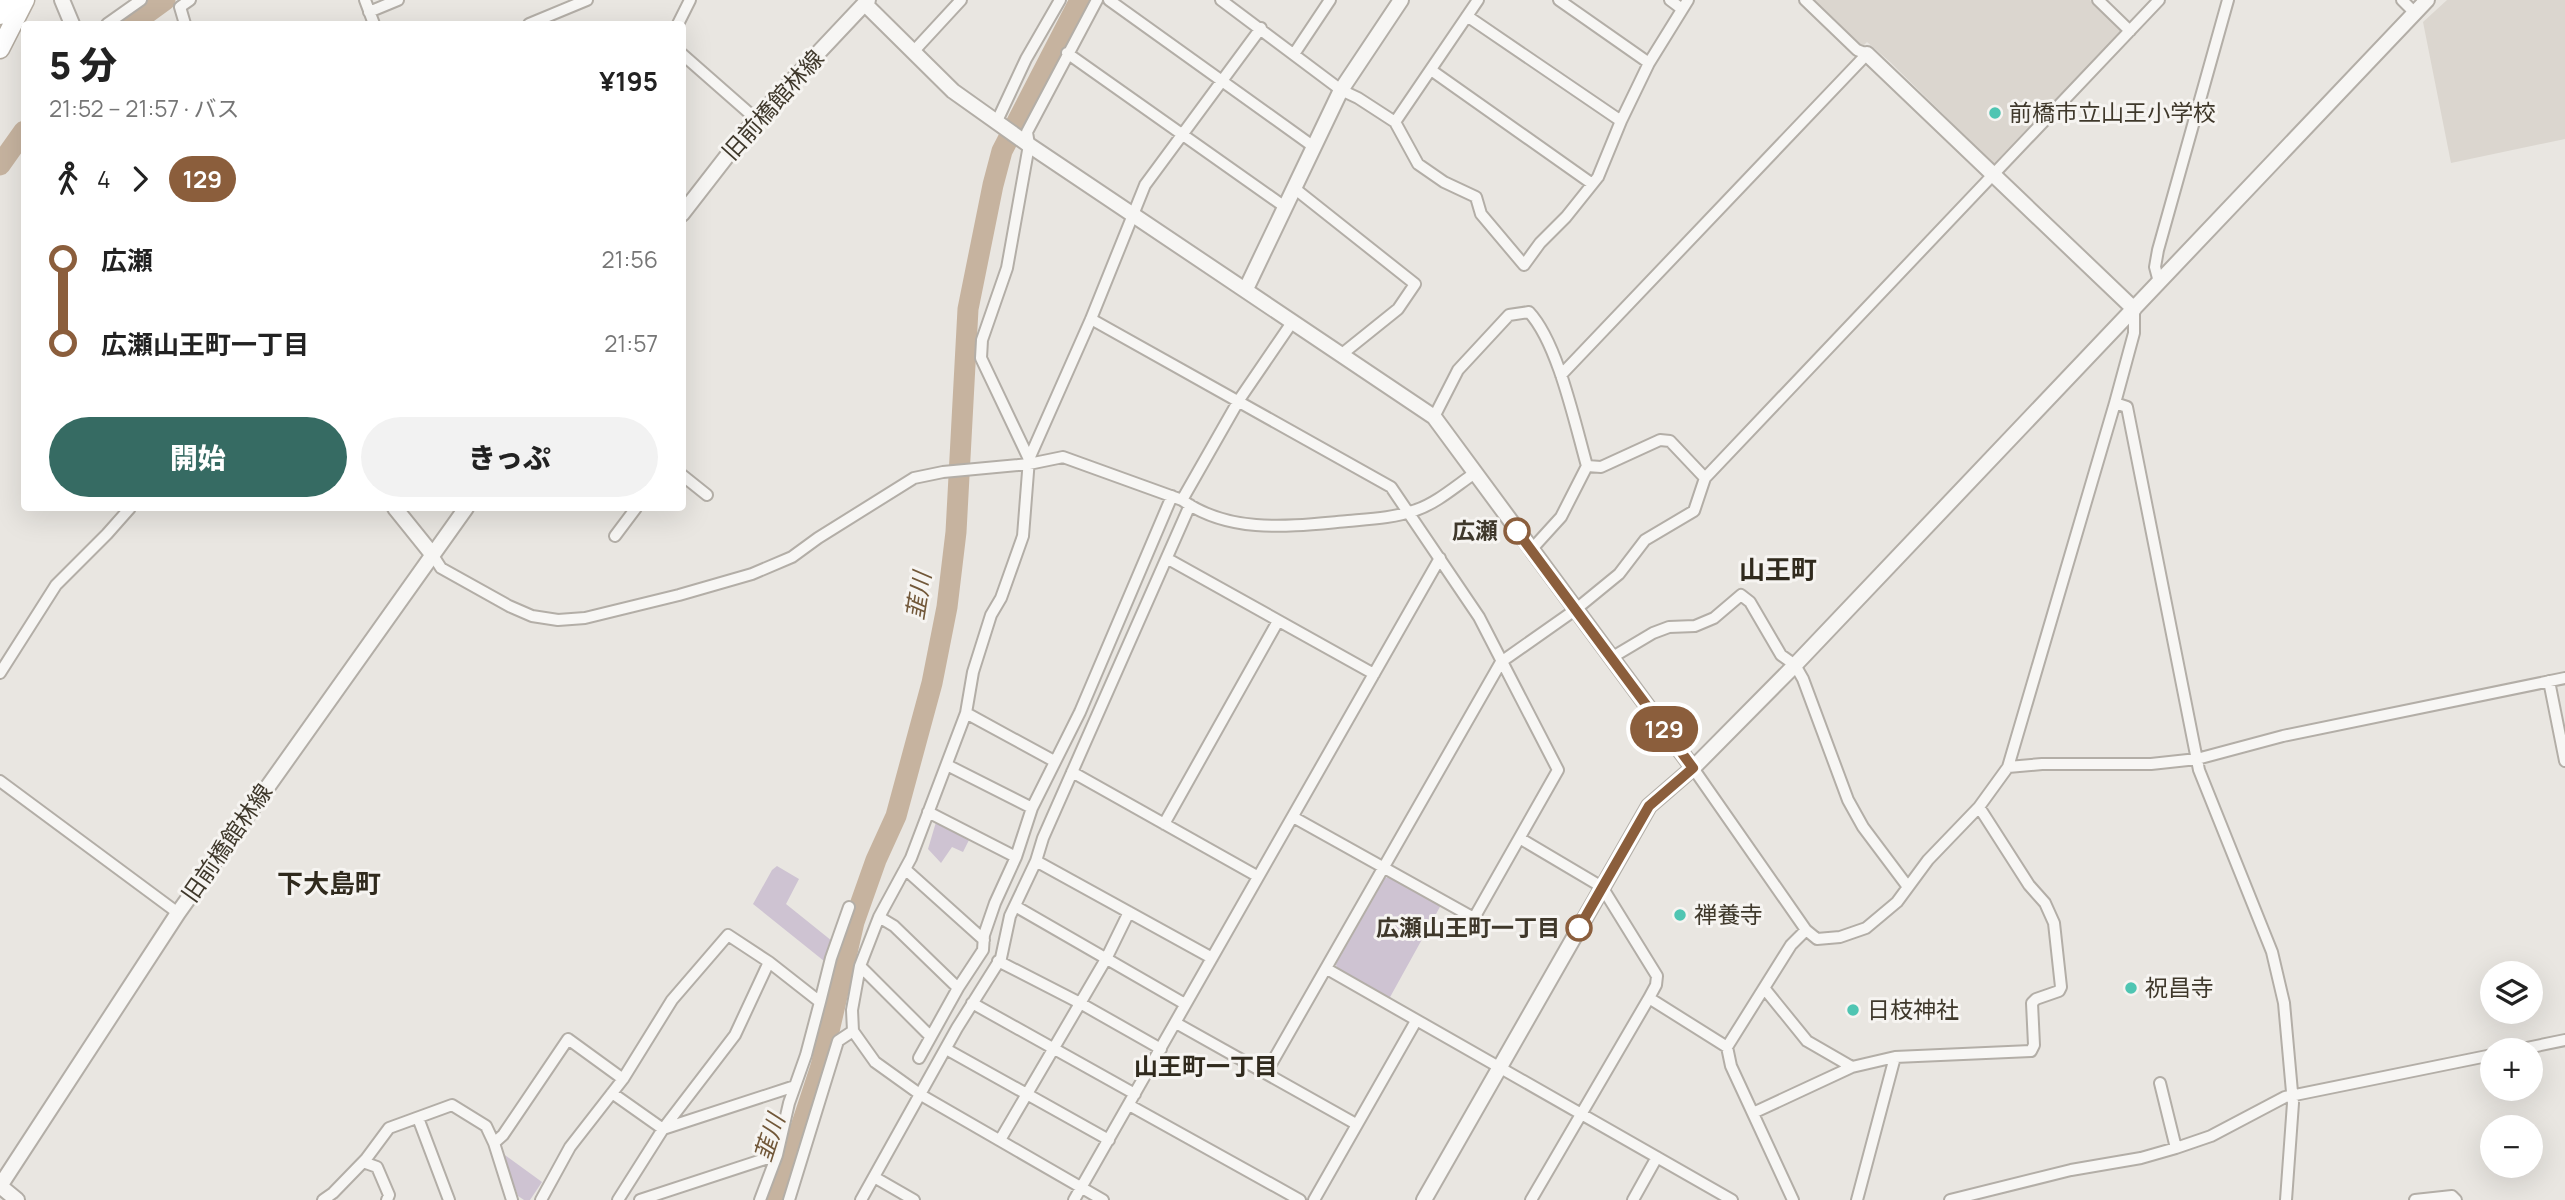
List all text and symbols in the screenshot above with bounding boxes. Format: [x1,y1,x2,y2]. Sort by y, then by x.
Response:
text: 5 分 [49,38,117,90]
street label: 旧前橋館林線 [714,42,830,166]
text: ¥195 [599,63,658,99]
text: 21:52 – 21:57 · バス [49,92,240,124]
place label: 前橋市立山王小学校 [2009,96,2216,128]
marker: 前橋市立山王小学校 [1987,105,2003,121]
icon: walk [49,160,87,198]
icon: forward [121,160,159,198]
text: 129 [183,162,222,195]
text: 4 [97,163,111,195]
text: 広瀬 [101,242,153,278]
text: 21:56 [601,243,658,275]
text: 広瀬山王町一丁目 [101,326,309,362]
text: 21:57 [604,327,658,359]
button: 開始 [49,417,347,497]
button: きっぷ [361,417,658,497]
place label: 広瀬 [1452,514,1498,546]
marker: 広瀬 [1504,518,1530,544]
district label: 山王町 [1739,551,1817,587]
water label: 韮川 [897,567,938,622]
line badge: 129 [1624,706,1704,752]
text: 129 [1644,712,1684,745]
street label: 旧前橋館林線 [173,777,279,908]
district label: 下大島町 [277,865,381,901]
place label: 禅養寺 [1694,898,1763,930]
marker: 禅養寺 [1672,907,1688,923]
place label: 広瀬山王町一丁目 [1376,911,1560,943]
marker: 広瀬山王町一丁目 [1566,915,1592,941]
map controls [2480,961,2543,1178]
button: layers [2480,961,2543,1024]
place label: 祝昌寺 [2145,971,2214,1003]
marker: 祝昌寺 [2123,980,2139,996]
place label: 日枝神社 [1867,993,1959,1025]
marker: 日枝神社 [1845,1002,1861,1018]
button: + [2480,1038,2543,1101]
district label: 山王町一丁目 [1134,1049,1278,1082]
water label: 韮川 [745,1107,793,1165]
button: − [2480,1115,2543,1178]

